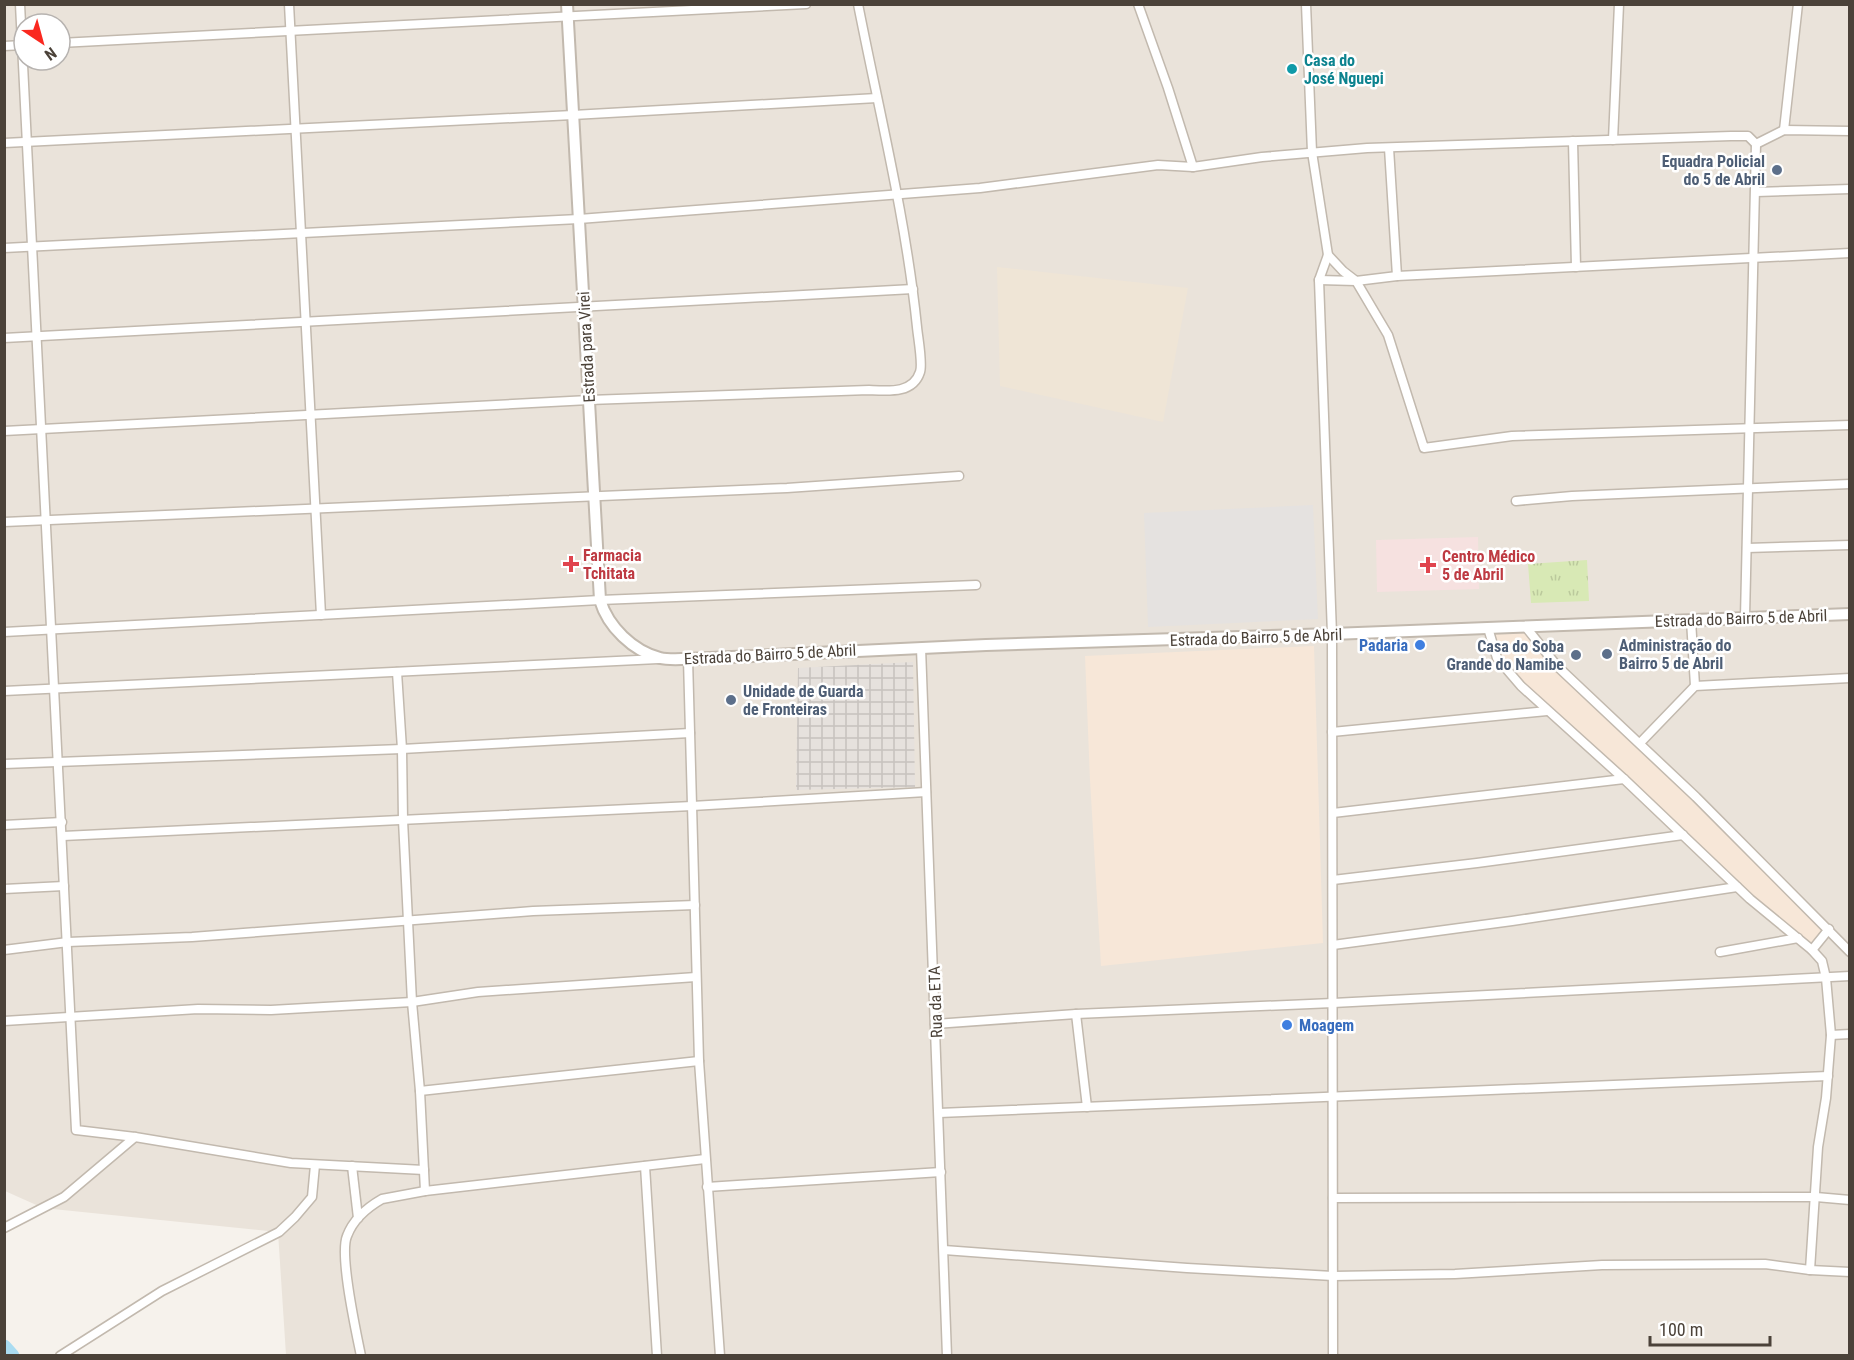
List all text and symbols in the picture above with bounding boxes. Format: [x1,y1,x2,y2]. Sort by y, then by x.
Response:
north arrow [12,12,72,72]
text: N [41,43,60,64]
place label: Casa do José Nguepi [1304,51,1384,88]
marker: Casa do José Nguepi [1285,62,1299,76]
place label: Equadra Policial do 5 de Abril [1662,152,1765,189]
marker: Equadra Policial do 5 de Abril [1770,163,1784,177]
street label: Estrada para Virei [574,291,599,403]
place label: Farmacia Tchitata [583,546,642,583]
place label: Centro Médico 5 de Abril [1442,547,1535,584]
marker: Centro Médico 5 de Abril [1419,556,1437,574]
marker: Farmacia Tchitata [564,557,578,571]
street label: Estrada do Bairro 5 de Abril [1654,606,1828,631]
street label: Estrada do Bairro 5 de Abril [1169,625,1343,650]
place label: Padaria [1359,636,1408,655]
place label: Administração do Bairro 5 de Abril [1619,636,1732,673]
place label: Casa do Soba Grande do Namibe [1446,637,1564,674]
marker: Padaria [1413,638,1427,652]
street label: Estrada do Bairro 5 de Abril [683,640,857,669]
marker: Administração do Bairro 5 de Abril [1600,647,1614,661]
marker: Casa do Soba Grande do Namibe [1569,648,1583,662]
place label: Unidade de Guarda de Fronteiras [743,682,864,719]
marker: Unidade de Guarda de Fronteiras [724,693,738,707]
street label: Rua da ETA [925,966,946,1038]
place label: Moagem [1299,1016,1354,1035]
marker: Moagem [1280,1018,1294,1032]
scale bar [1650,1309,1770,1347]
text: 100 m [1659,1319,1703,1340]

